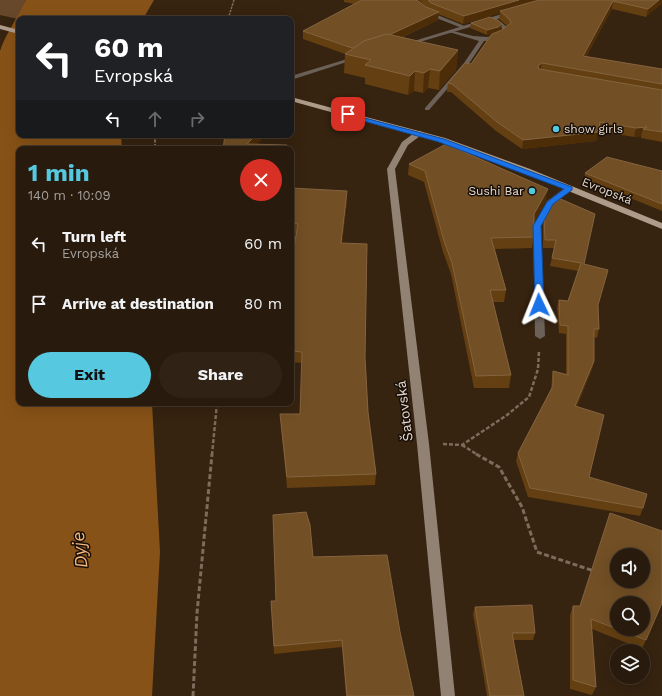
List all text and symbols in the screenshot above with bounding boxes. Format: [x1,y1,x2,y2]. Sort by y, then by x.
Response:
text: 60 m [94,31,164,64]
icon: left [28,32,80,84]
text: Evropská [94,65,173,86]
pin [331,97,365,131]
icon: arrive [337,103,359,125]
icon: left [102,108,124,130]
icon: ahead [144,108,166,130]
icon: right [186,108,208,130]
place label: show girls [564,122,623,136]
marker: show girls [551,124,561,134]
text: 1 min [28,159,90,187]
button: close [240,159,282,201]
street label: Evropská [580,175,634,207]
place label: Sushi Bar [468,184,524,198]
marker: Sushi Bar [527,186,537,196]
text: 140 m · 10:09 [28,188,111,203]
text: Turn left [62,228,126,246]
icon: left [28,233,50,255]
text: 60 m [244,235,282,253]
text: Evropská [62,246,119,261]
position arrow [518,284,560,326]
icon: arrive [28,293,50,315]
text: Arrive at destination [62,295,214,313]
text: 80 m [244,295,282,313]
button: Exit [28,352,151,398]
button: Share [159,352,282,398]
street label: Šatovská [392,380,416,442]
water label: Dyje [67,531,91,569]
map controls [610,548,650,684]
button: sound [610,548,650,588]
button: search [610,596,650,636]
button: layers [610,644,650,684]

